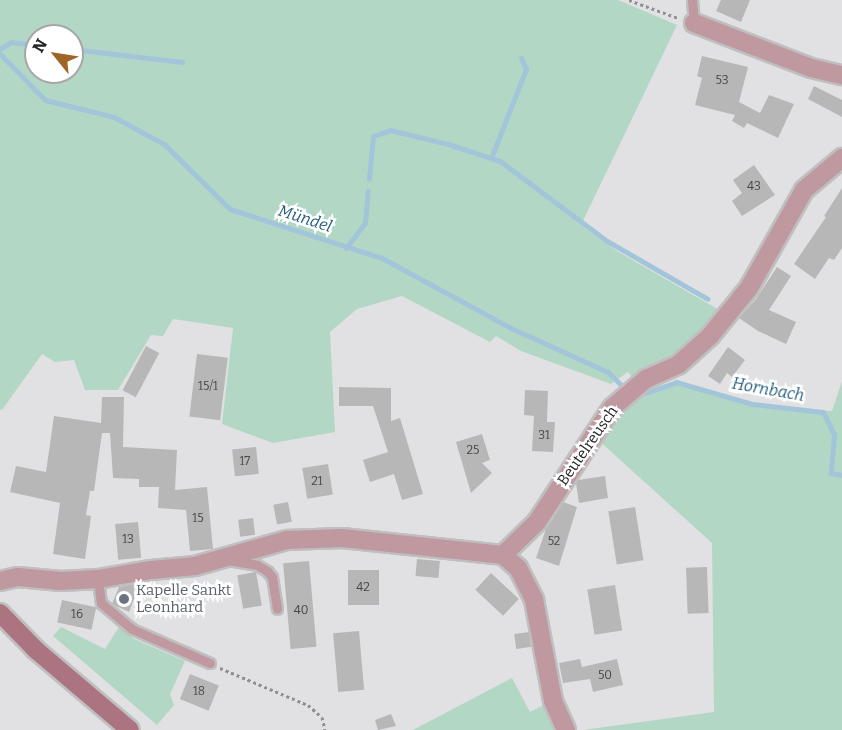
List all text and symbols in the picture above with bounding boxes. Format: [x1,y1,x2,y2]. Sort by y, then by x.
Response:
north arrow [24,24,84,84]
text: N [28,36,51,56]
house number: 53 [716,74,728,88]
house number: 43 [747,180,761,194]
water label: Mündel [276,201,334,237]
water label: Hornbach [731,374,805,406]
house number: 15/1 [198,380,218,394]
street label: Beutelreusch [554,403,622,489]
house number: 31 [538,429,550,443]
house number: 25 [467,444,479,458]
house number: 17 [240,455,250,469]
house number: 21 [311,475,323,489]
house number: 15 [192,512,204,526]
house number: 13 [122,533,134,547]
house number: 52 [548,535,560,549]
place label: Kapelle Sankt Leonhard [136,581,231,616]
house number: 42 [356,581,370,595]
marker: Kapelle Sankt Leonhard [117,592,131,606]
house number: 40 [294,604,308,618]
house number: 16 [71,608,83,622]
house number: 50 [598,669,612,683]
house number: 18 [193,685,205,699]

